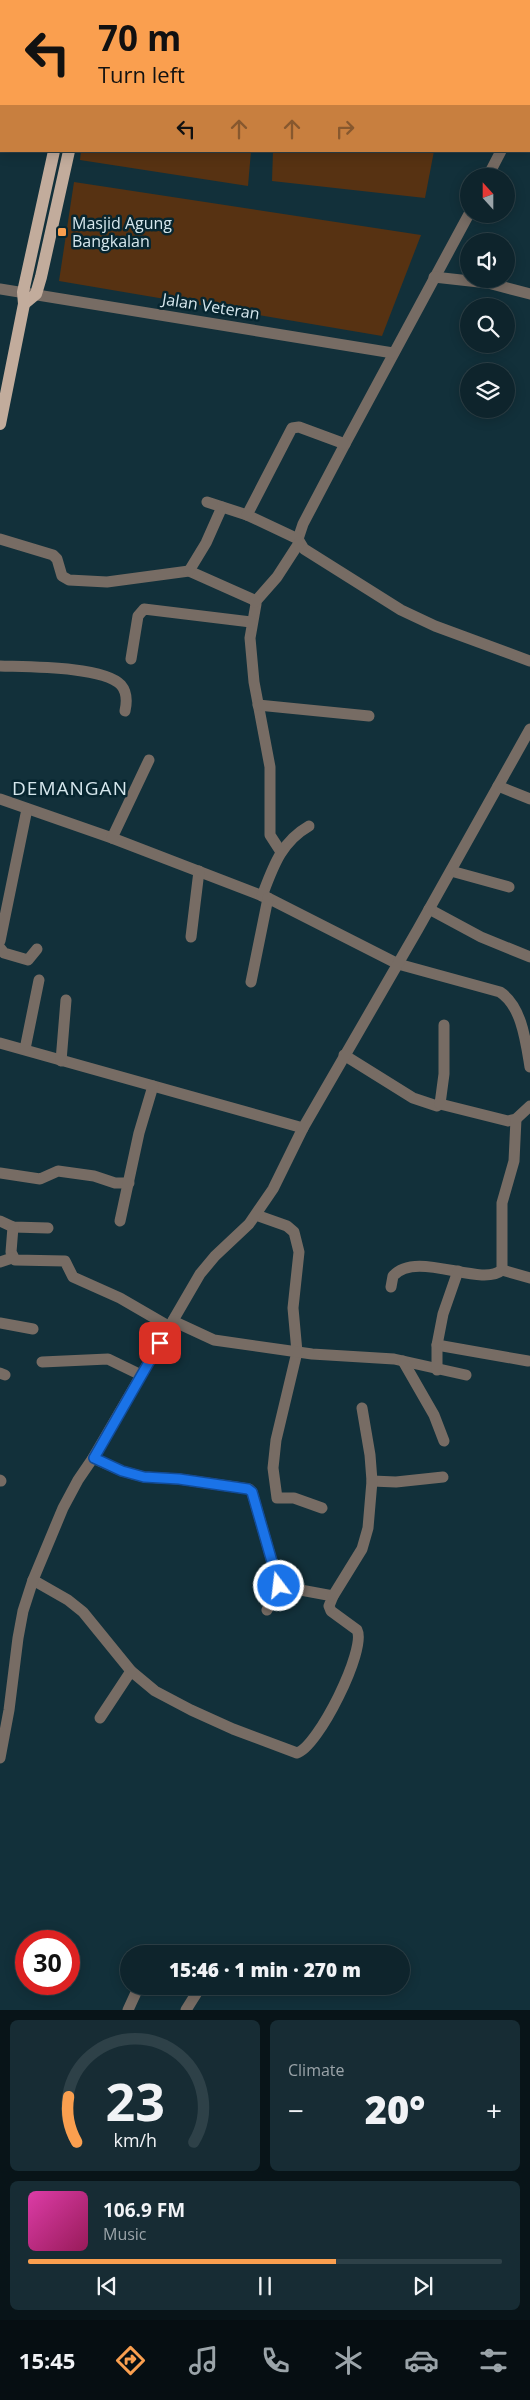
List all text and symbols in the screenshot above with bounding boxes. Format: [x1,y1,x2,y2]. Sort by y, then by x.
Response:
text: 70 m [98,14,181,61]
icon: left [15,20,80,85]
text: Turn left [98,59,185,89]
icon: left [172,115,200,143]
icon: ahead [225,115,253,143]
icon: ahead [278,115,306,143]
icon: right [331,115,359,143]
north arrow [460,168,515,222]
map controls [460,168,515,418]
place label: Masjid Agung Bangkalan [72,212,172,252]
marker: Masjid Agung Bangkalan [56,226,68,238]
button: sound [460,233,515,288]
street label: Jalan Veteran [159,287,261,325]
button: search [460,298,515,353]
button: layers [460,363,515,418]
district label: DEMANGAN [12,775,128,801]
pin [139,1322,181,1364]
icon: arrive [146,1329,174,1357]
position arrow [252,1559,304,1611]
speed limit sign: 30 [15,1930,80,1995]
text: 15:46 · 1 min · 270 m [169,1957,361,1983]
text: Climate [288,2059,345,2081]
text: 23 [105,2065,165,2136]
text: 20° [365,2083,425,2135]
text: − [288,2091,304,2129]
text: + [486,2091,502,2129]
text: km/h [113,2128,157,2152]
text: 106.9 FM [103,2197,185,2223]
text: Music [103,2223,147,2245]
icon: previous [93,2272,121,2300]
icon: pause [251,2272,279,2300]
icon: next [409,2272,437,2300]
icon: directions [113,2343,148,2378]
icon: music [186,2343,221,2378]
icon: phone [258,2343,293,2378]
icon: climate [331,2343,366,2378]
icon: car [404,2343,439,2378]
icon: filters [476,2343,511,2378]
text: 15:45 [19,2345,75,2375]

